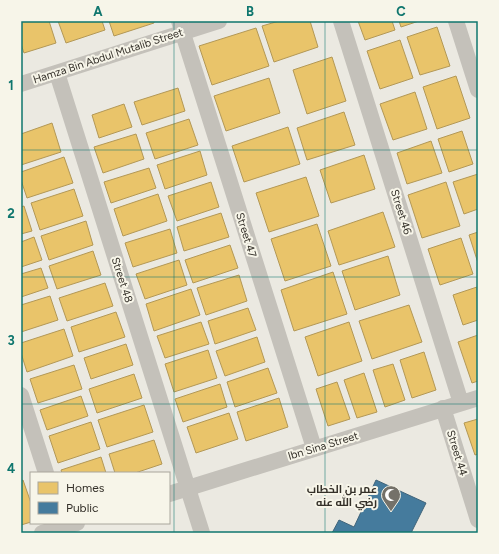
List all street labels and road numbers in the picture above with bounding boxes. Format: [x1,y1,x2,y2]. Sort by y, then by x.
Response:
street label: Hamza Bin Abdul Mutalib Street [31,26,185,86]
street label: Street 46 [388,188,414,236]
street label: Street 47 [233,211,259,259]
street label: Street 48 [109,256,136,305]
street label: Ibn Sina Street [286,429,360,463]
street label: Street 44 [444,429,470,478]

